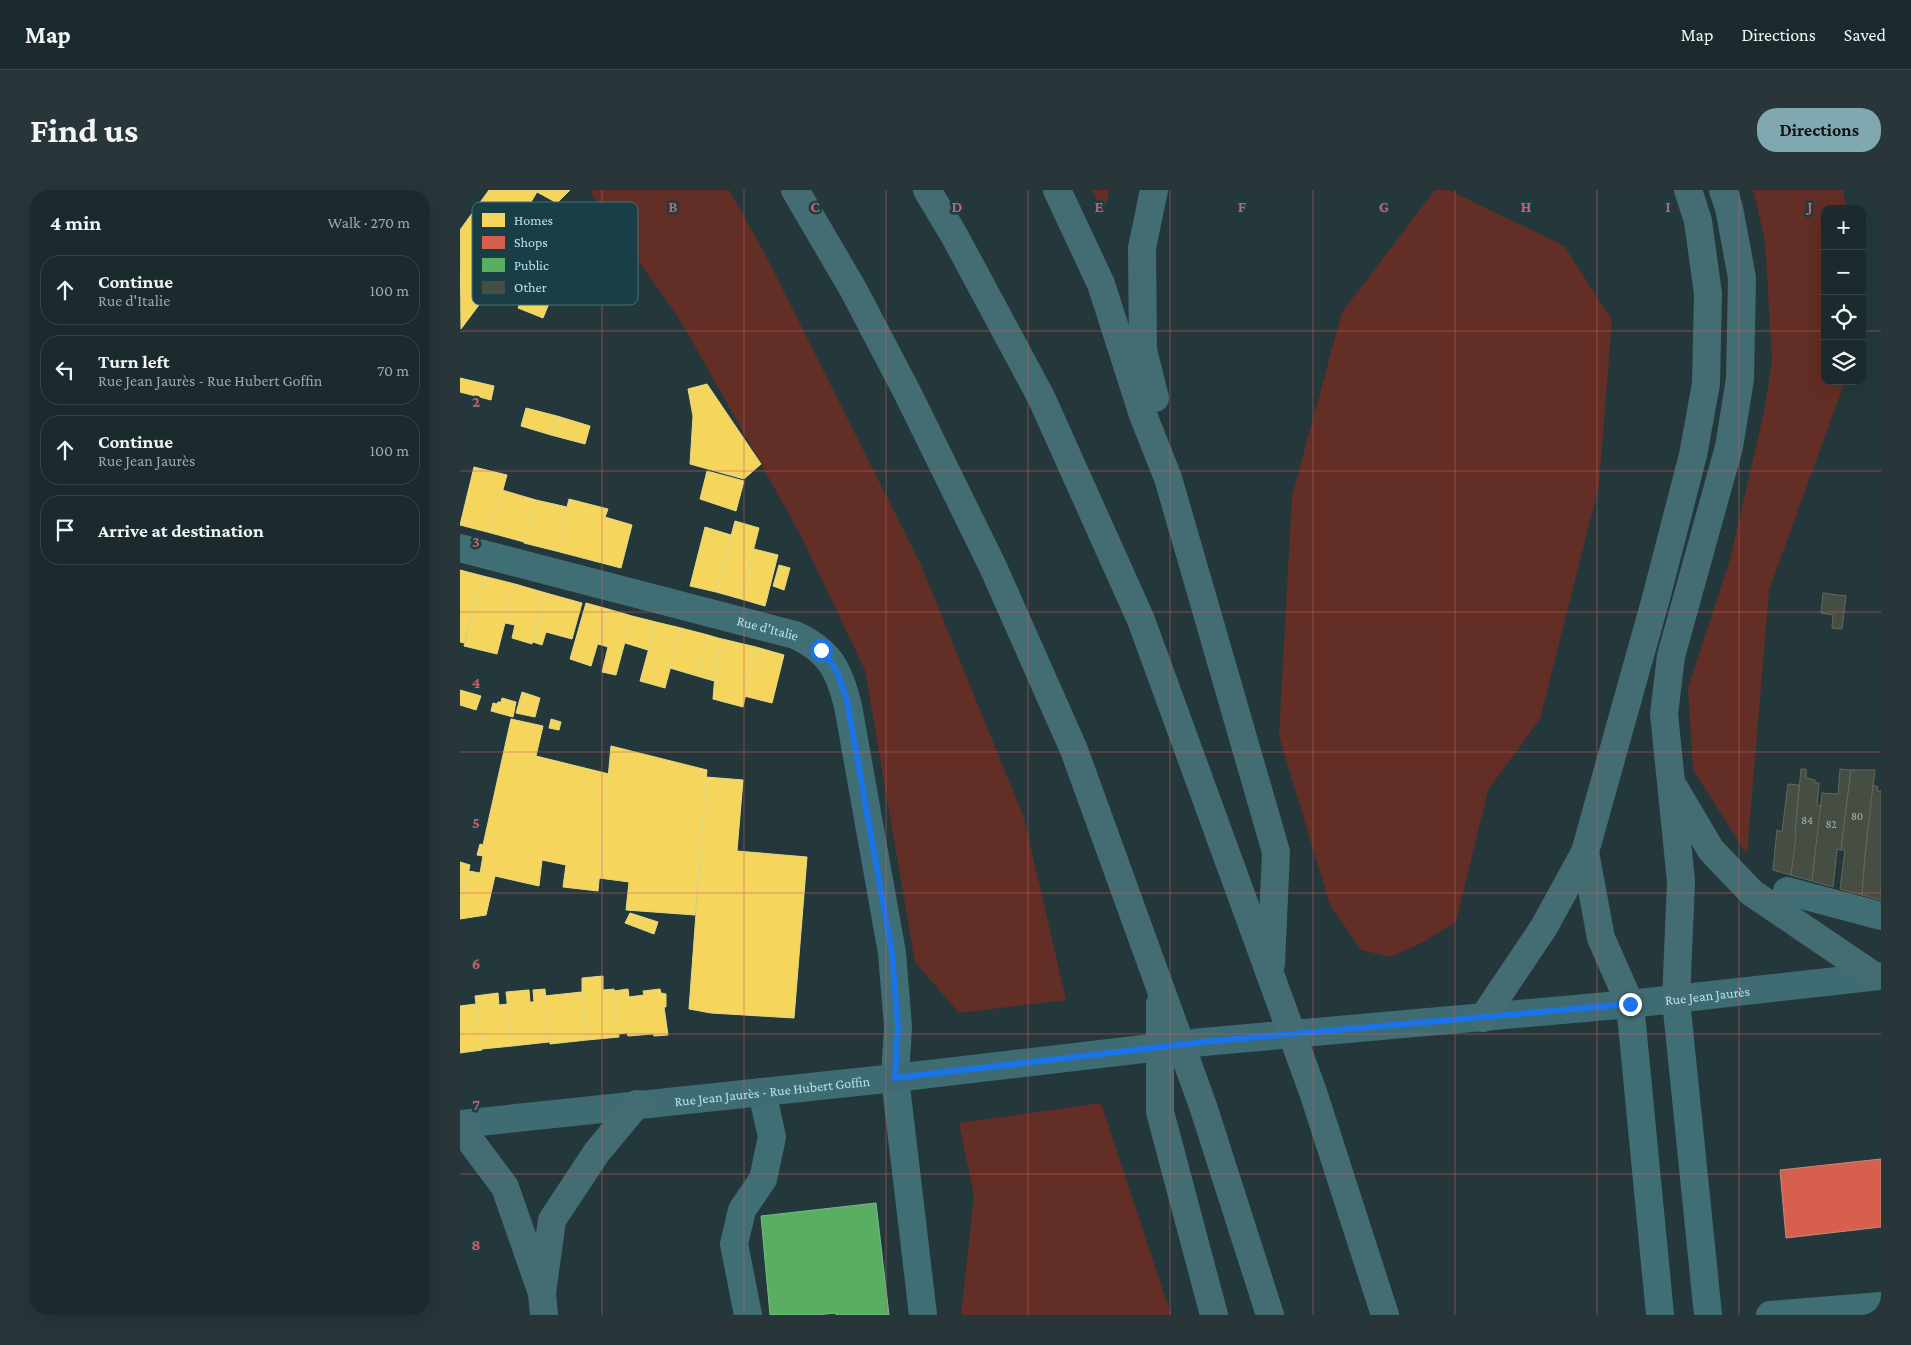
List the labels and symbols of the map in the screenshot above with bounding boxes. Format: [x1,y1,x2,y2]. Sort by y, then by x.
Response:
text: B [668,198,678,215]
text: C [810,198,820,215]
text: D [951,198,963,215]
text: E [1094,198,1104,215]
text: F [1238,198,1247,215]
text: G [1379,198,1389,215]
text: H [1521,198,1532,215]
text: I [1665,198,1671,215]
text: J [1805,198,1813,215]
legend [472,202,638,305]
text: Homes [514,212,553,228]
text: Shops [514,234,548,250]
text: Public [514,257,549,273]
text: Other [514,279,547,295]
text: 2 [472,393,480,410]
text: 3 [472,533,480,550]
street label: Rue d'Italie [735,612,802,644]
route start [810,639,833,662]
text: 4 [472,674,481,691]
house number: 80 [1851,810,1863,822]
text: 5 [472,814,480,831]
house number: 84 [1801,814,1813,826]
house number: 82 [1825,818,1837,830]
text: 6 [472,955,480,972]
street label: Rue Jean Jaurès [1664,983,1751,1008]
route end [1619,993,1642,1016]
street label: Rue Jean Jaurès - Rue Hubert Goffin [674,1073,871,1109]
text: 7 [472,1096,480,1113]
text: 8 [471,1236,481,1253]

